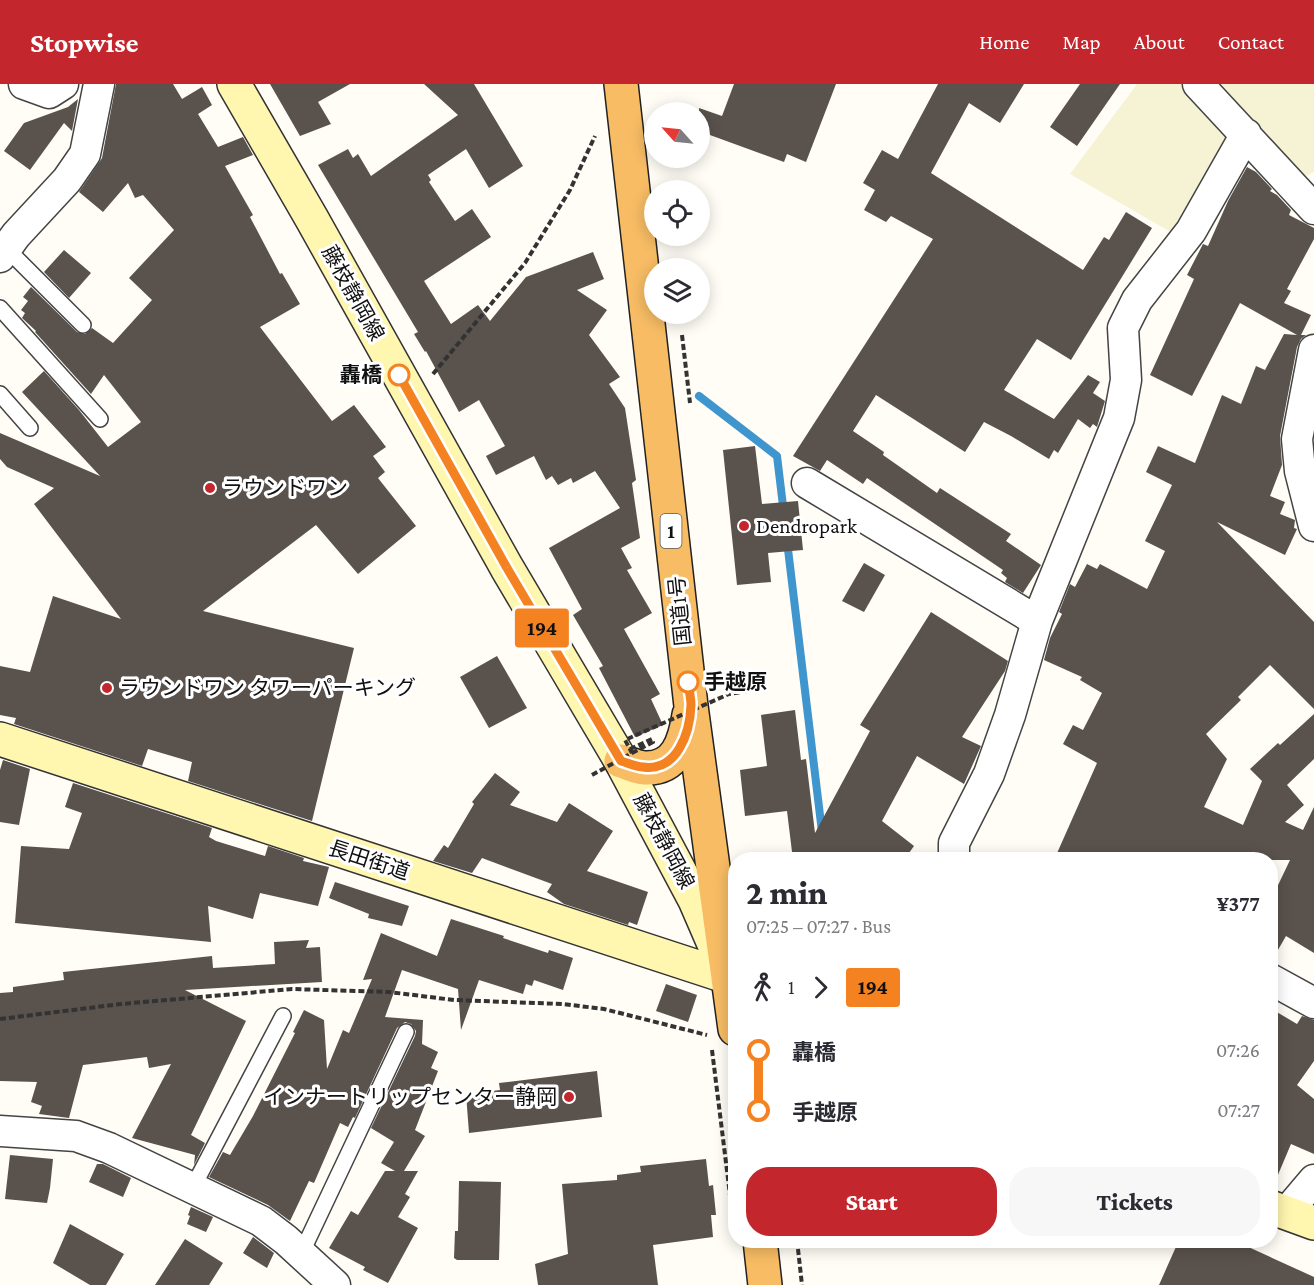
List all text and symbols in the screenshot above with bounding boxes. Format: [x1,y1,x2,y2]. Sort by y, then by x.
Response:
text: Stopwise [30,27,139,58]
text: Home [979,30,1029,54]
text: Map [1062,30,1101,54]
text: About [1134,30,1185,54]
text: Contact [1218,30,1284,54]
north arrow [644,102,710,168]
map controls [644,102,710,324]
button: locate [644,180,710,246]
street label: 藤枝静岡線 [317,241,389,345]
button: layers [644,258,710,324]
place label: 轟橋 [340,363,382,387]
marker: 轟橋 [388,364,410,386]
place label: ラウンドワン [222,476,348,500]
marker: ラウンドワン [203,481,217,495]
road number: 1 [660,514,682,548]
place label: Dendropark [756,514,857,538]
marker: Dendropark [737,519,751,533]
street label: 国道1号 [664,575,696,647]
line badge: 194 [508,608,576,648]
text: 194 [527,616,557,640]
place label: 手越原 [704,670,767,694]
marker: 手越原 [677,671,699,693]
place label: ラウンドワン タワーパーキング [119,676,416,700]
marker: ラウンドワン タワーパーキング [100,681,114,695]
street label: 藤枝静岡線 [629,789,699,893]
street label: 長田街道 [325,836,413,884]
text: 2 min [746,874,828,911]
text: ¥377 [1217,891,1260,916]
text: 07:25 – 07:27 · Bus [746,915,891,937]
icon: walk [746,971,779,1004]
icon: forward [804,971,837,1004]
text: 194 [858,975,888,999]
text: 1 [788,976,795,998]
text: 07:26 [1216,1039,1260,1061]
text: 轟橋 [792,1040,836,1065]
place label: インナートリップセンター静岡 [263,1085,557,1109]
marker: インナートリップセンター静岡 [562,1090,576,1104]
text: 07:27 [1217,1099,1260,1121]
text: 手越原 [792,1100,858,1125]
button: Start [746,1167,997,1236]
button: Tickets [1009,1167,1260,1236]

